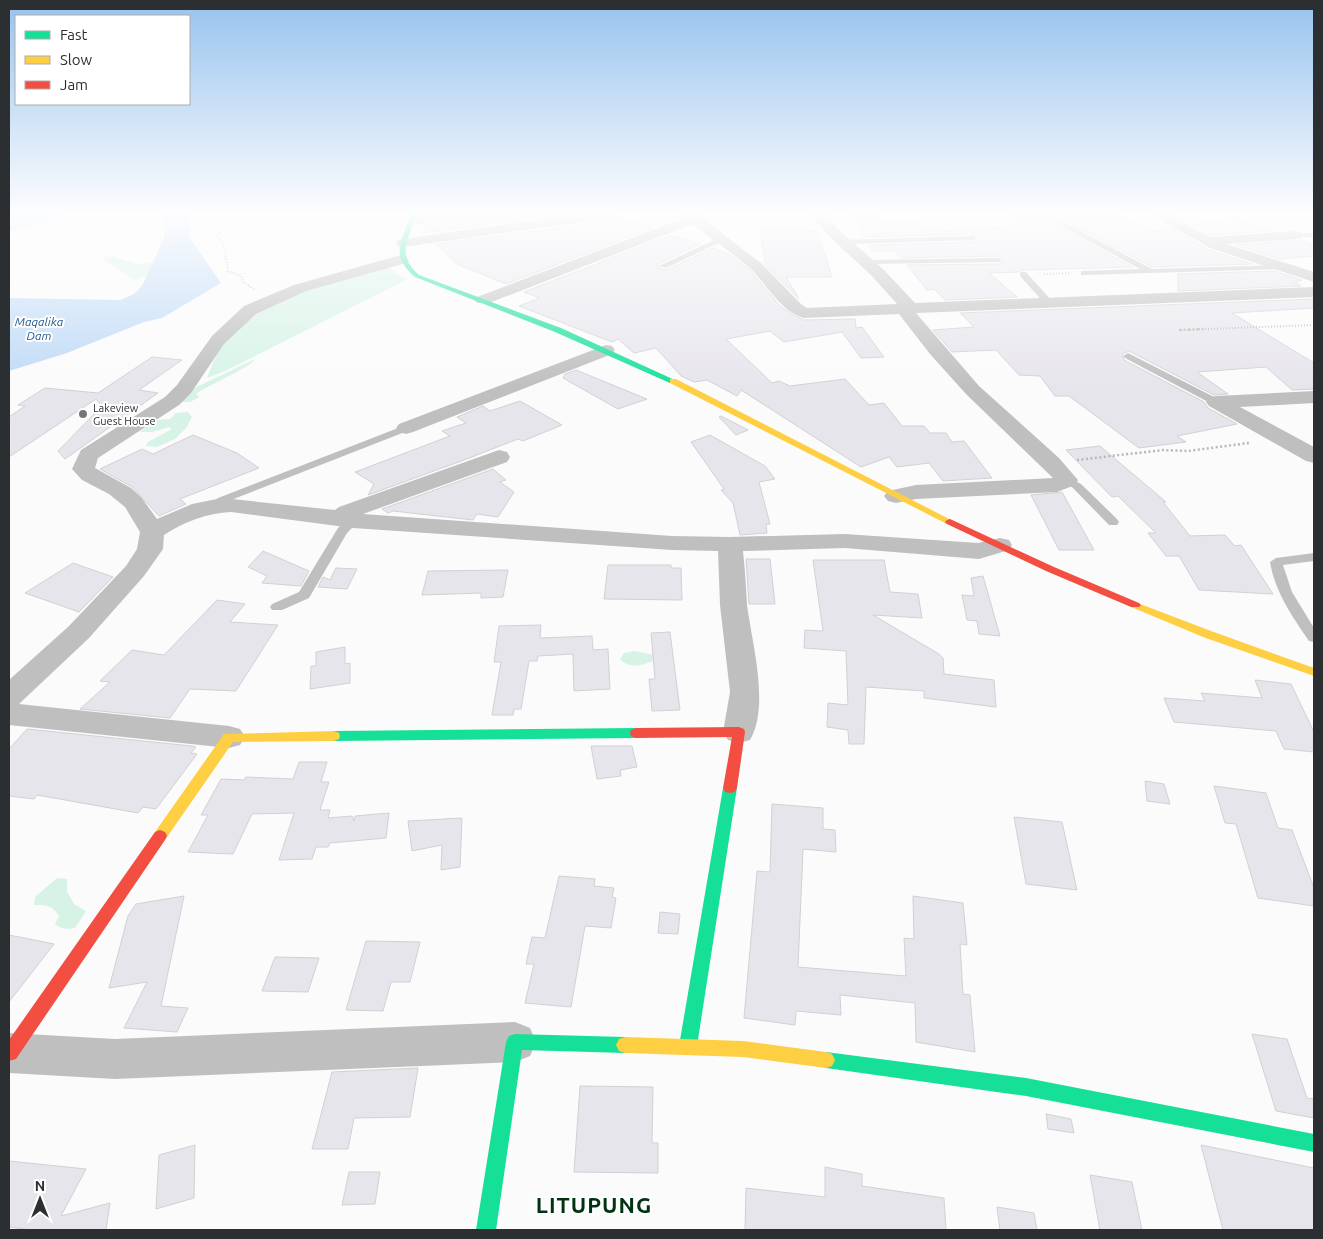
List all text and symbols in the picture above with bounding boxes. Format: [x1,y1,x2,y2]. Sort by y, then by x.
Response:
legend [15,15,190,105]
text: Fast [60,26,88,43]
text: Slow [60,51,93,68]
text: Jam [60,76,88,93]
water label: Maqalika Dam [15,315,64,342]
place label: Lakeview Guest House [93,402,156,427]
marker: Lakeview Guest House [77,408,89,420]
north arrow [15,1174,65,1224]
text: N [35,1178,45,1194]
district label: LITUPUNG [536,1192,652,1217]

